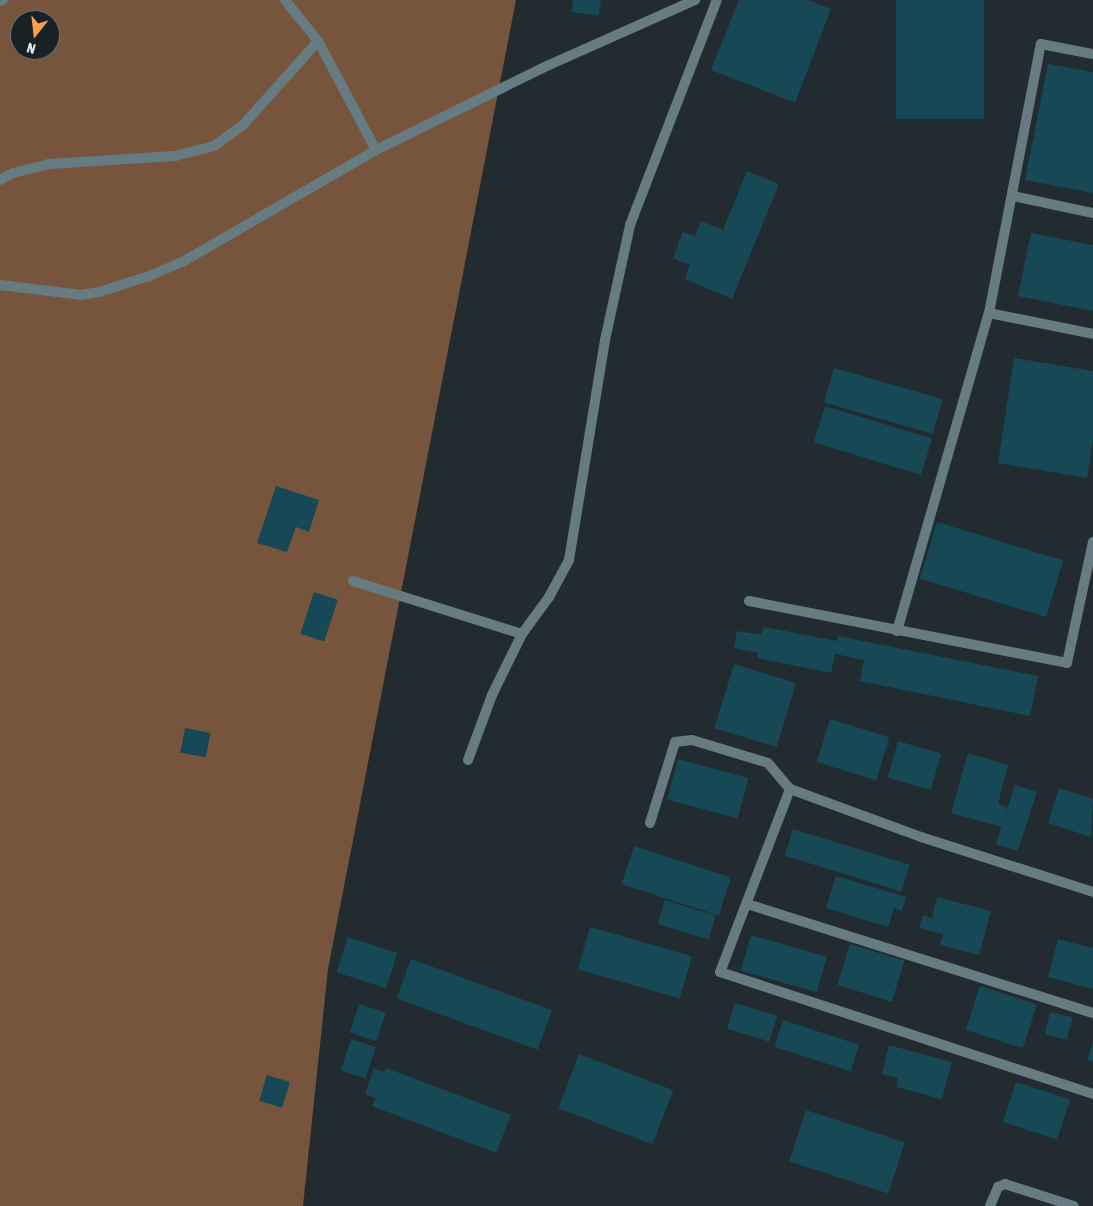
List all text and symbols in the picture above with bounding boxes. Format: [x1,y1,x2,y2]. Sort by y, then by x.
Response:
north arrow [10,10,60,60]
text: N [25,40,37,57]

